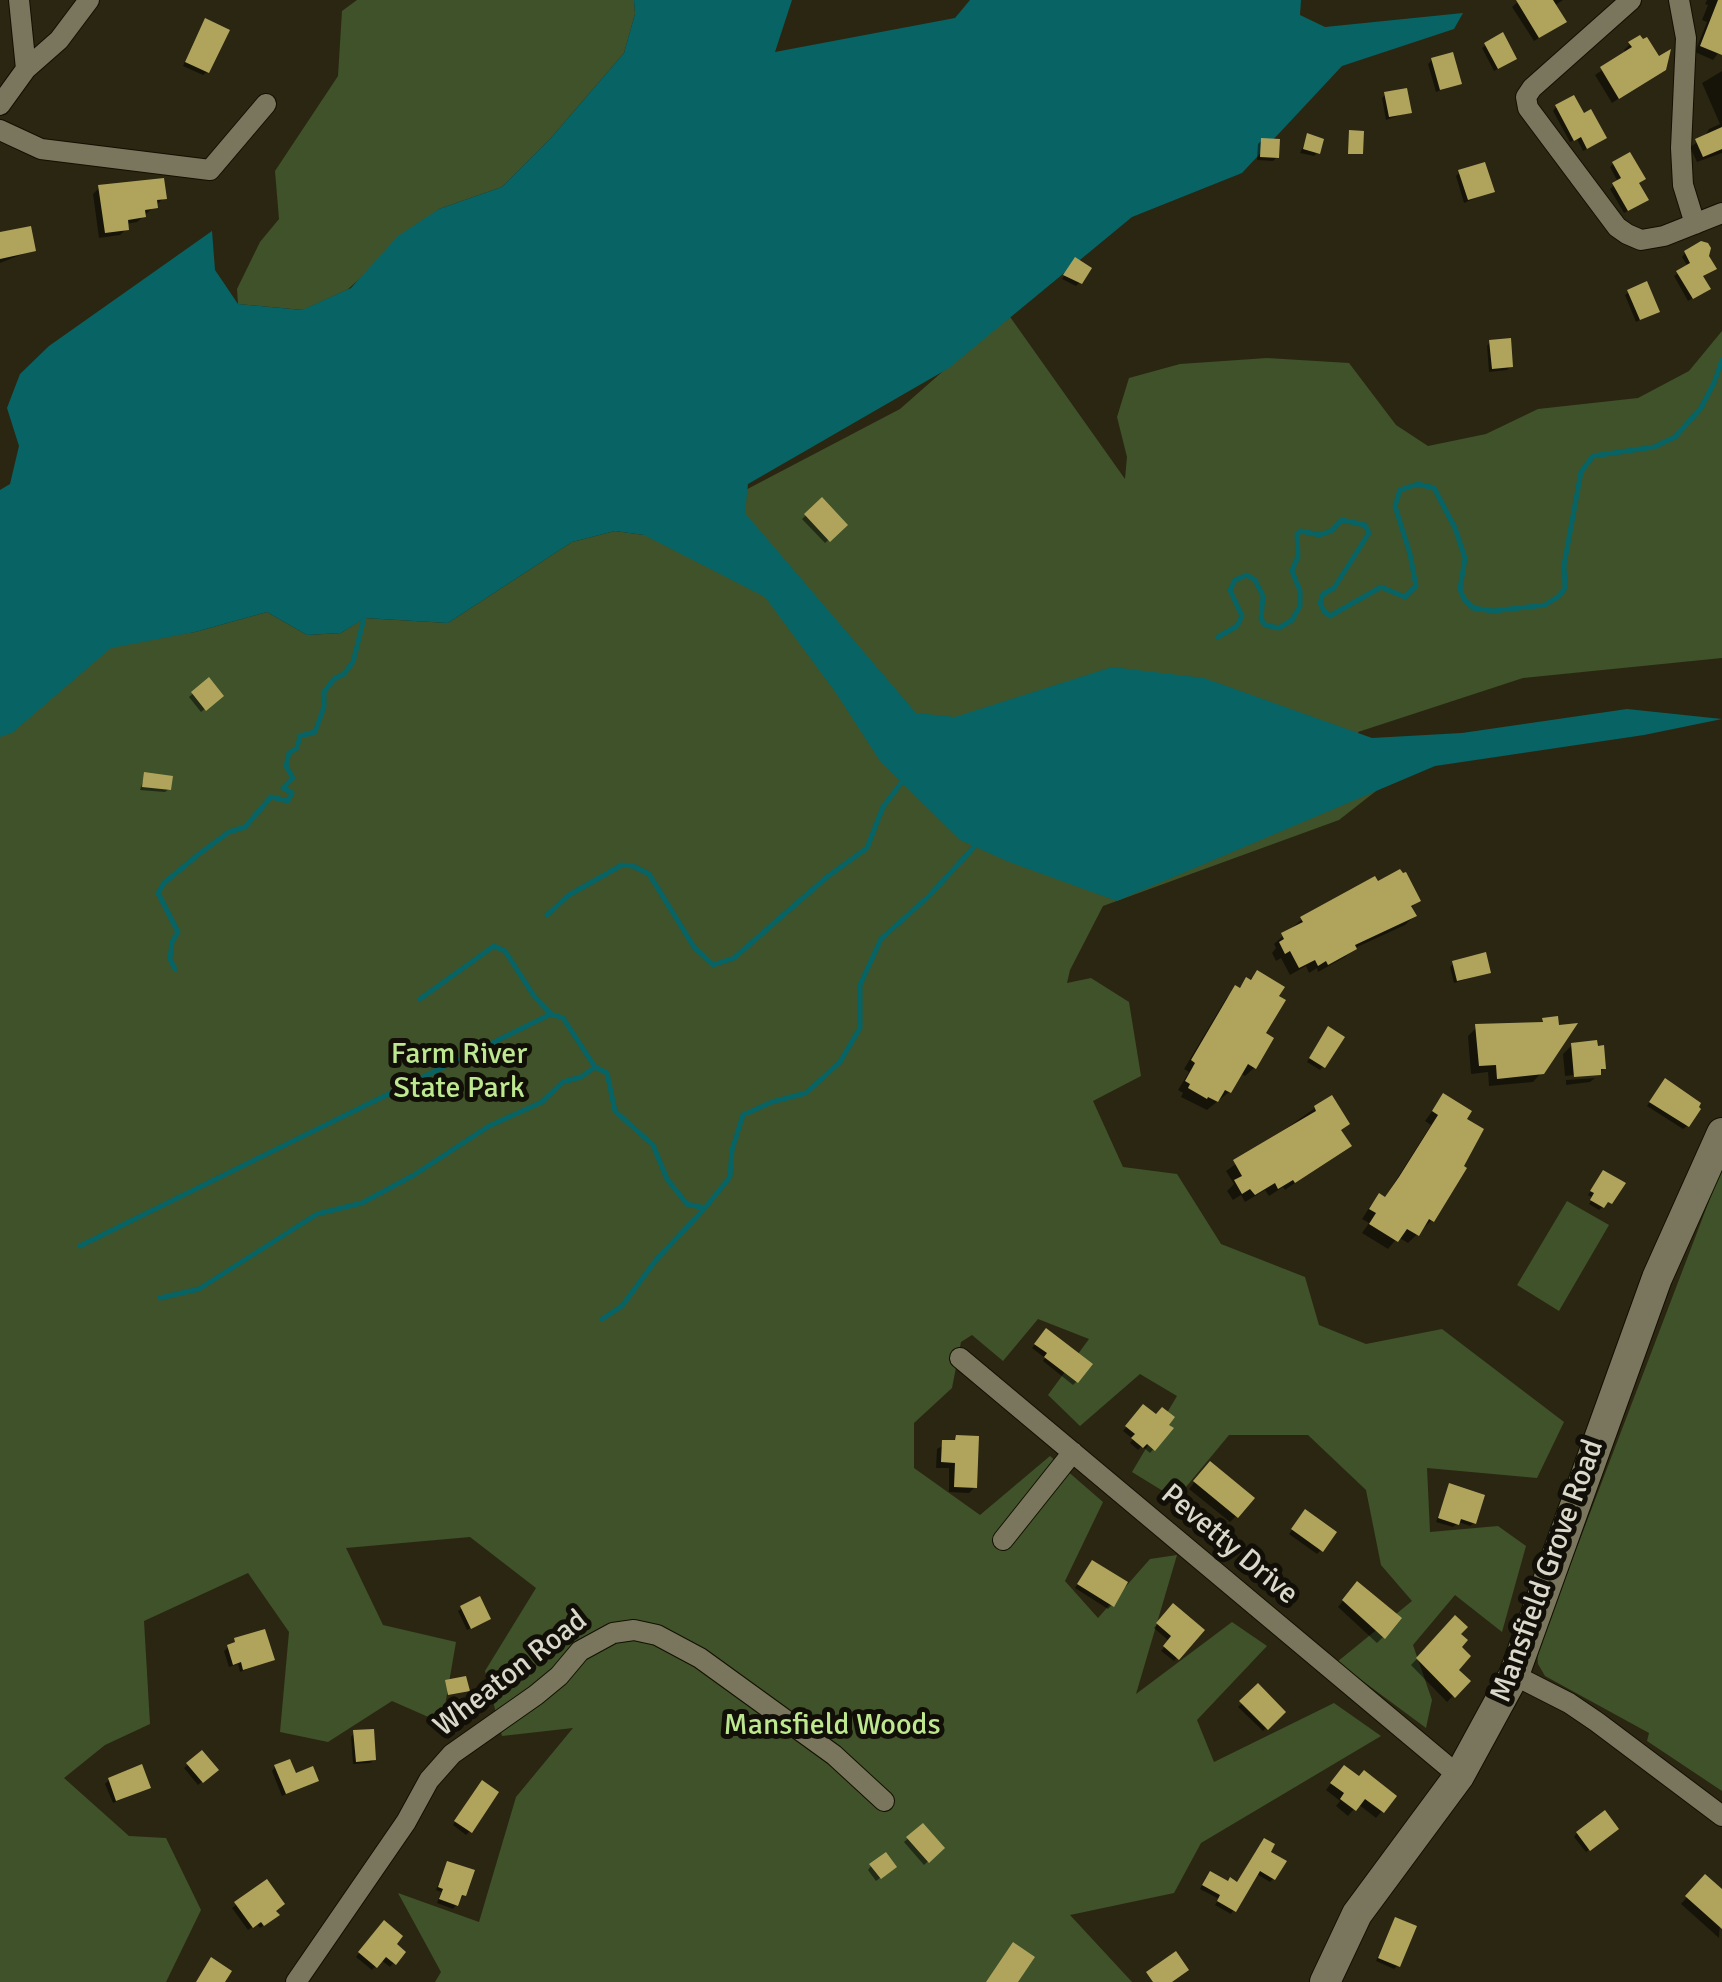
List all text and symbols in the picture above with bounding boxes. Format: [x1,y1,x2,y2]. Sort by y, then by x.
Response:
park label: Farm River State Park [391,1037,527,1108]
street label: Mansfield Grove Road [1484,1435,1612,1707]
street label: Pevetty Drive [1153,1477,1305,1613]
street label: Wheaton Road [427,1603,595,1745]
park label: Mansfield Woods [723,1708,941,1744]

